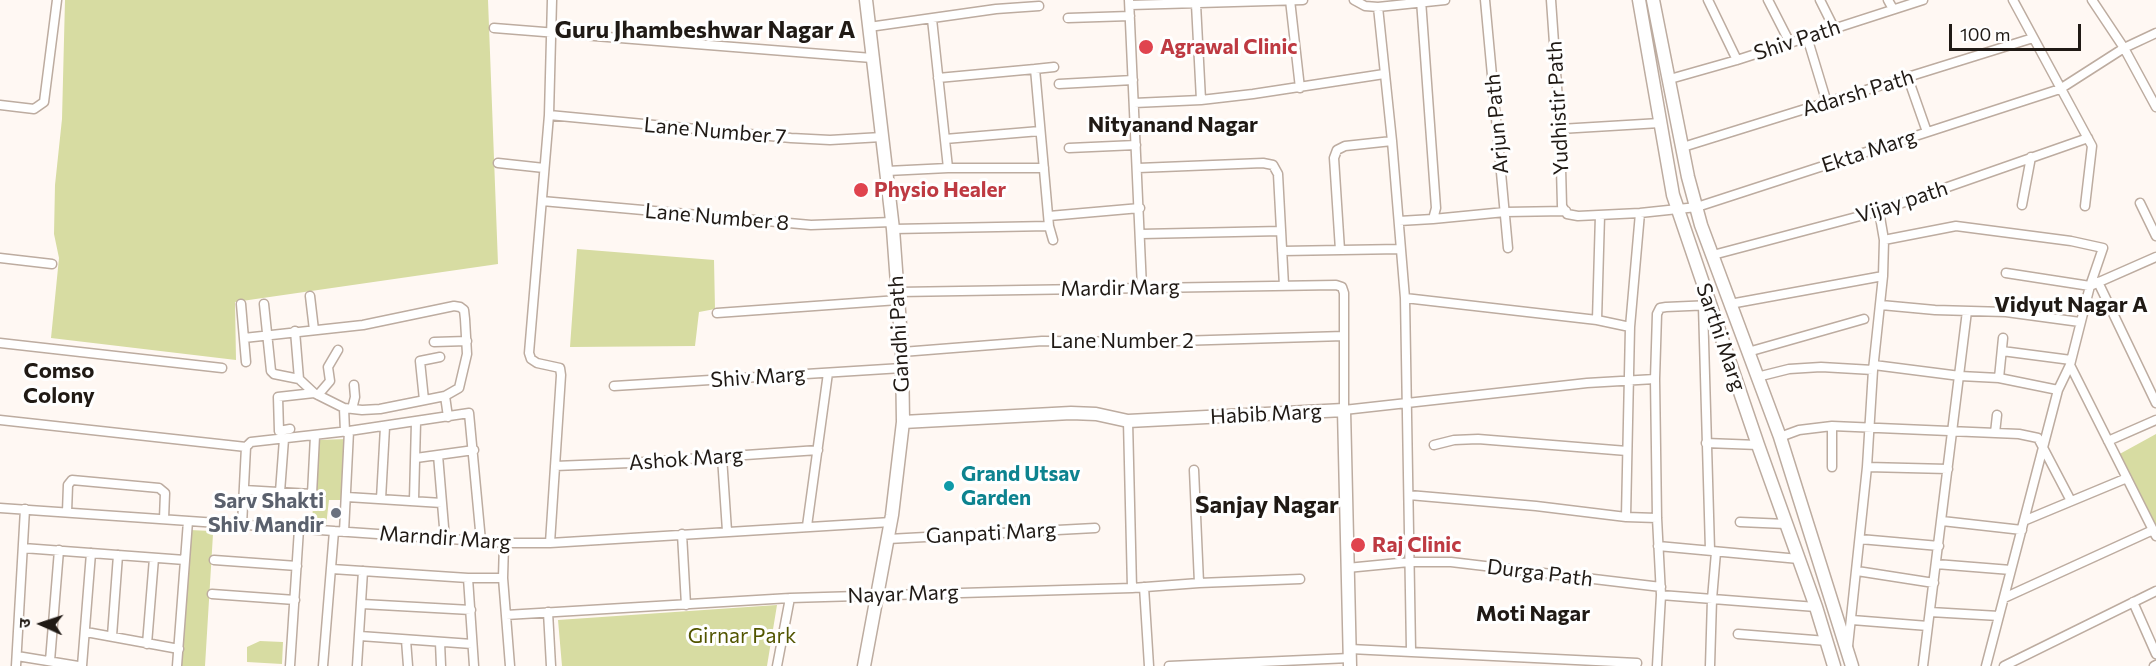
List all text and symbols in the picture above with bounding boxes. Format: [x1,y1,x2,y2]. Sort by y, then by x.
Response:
scale bar [1952,12,2084,50]
street label: Shiv Path [1751,14,1843,66]
district label: Guru Jhambeshwar Nagar A [554,16,856,44]
text: 100 m [1960,23,2010,45]
place label: Agrawal Clinic [1160,34,1297,60]
marker: Agrawal Clinic [1137,38,1155,56]
street label: Yudhistir Path [1542,40,1574,176]
street label: Adarsh Path [1799,64,1917,122]
street label: Arjun Path [1480,73,1514,175]
street label: Lane Number 7 [643,112,787,150]
district label: Nityanand Nagar [1088,112,1258,138]
street label: Ekta Marg [1818,124,1920,178]
street label: Vijay path [1853,175,1951,229]
place label: Physio Healer [874,177,1006,203]
marker: Physio Healer [852,181,870,199]
street label: Lane Number 8 [644,198,790,236]
street label: Mardir Marg [1060,274,1180,302]
street label: Gandhi Path [883,275,915,393]
street label: Sarthi Marg [1691,280,1751,394]
district label: Vidyut Nagar A [1994,292,2148,318]
street label: Lane Number 2 [1050,328,1194,354]
district label: Comso Colony [23,358,95,410]
street label: Shiv Marg [710,361,806,393]
street label: Habib Marg [1210,398,1322,430]
street label: Ashok Marg [628,442,744,476]
place label: Grand Utsav Garden [961,461,1080,511]
marker: Grand Utsav Garden [942,479,956,493]
place label: Sarv Shakti Shiv Mandir [208,488,324,538]
district label: Sanjay Nagar [1195,491,1339,519]
marker: Sarv Shakti Shiv Mandir [329,506,343,520]
street label: Ganpati Marg [925,517,1057,549]
street label: Marndir Marg [378,521,512,555]
place label: Raj Clinic [1372,532,1461,558]
marker: Raj Clinic [1349,536,1367,554]
street label: Durga Path [1486,554,1594,592]
street label: Nayar Marg [847,579,959,609]
north arrow [12,594,72,654]
district label: Moti Nagar [1476,601,1590,627]
text: उ [14,618,33,628]
park label: Girnar Park [688,623,796,649]

